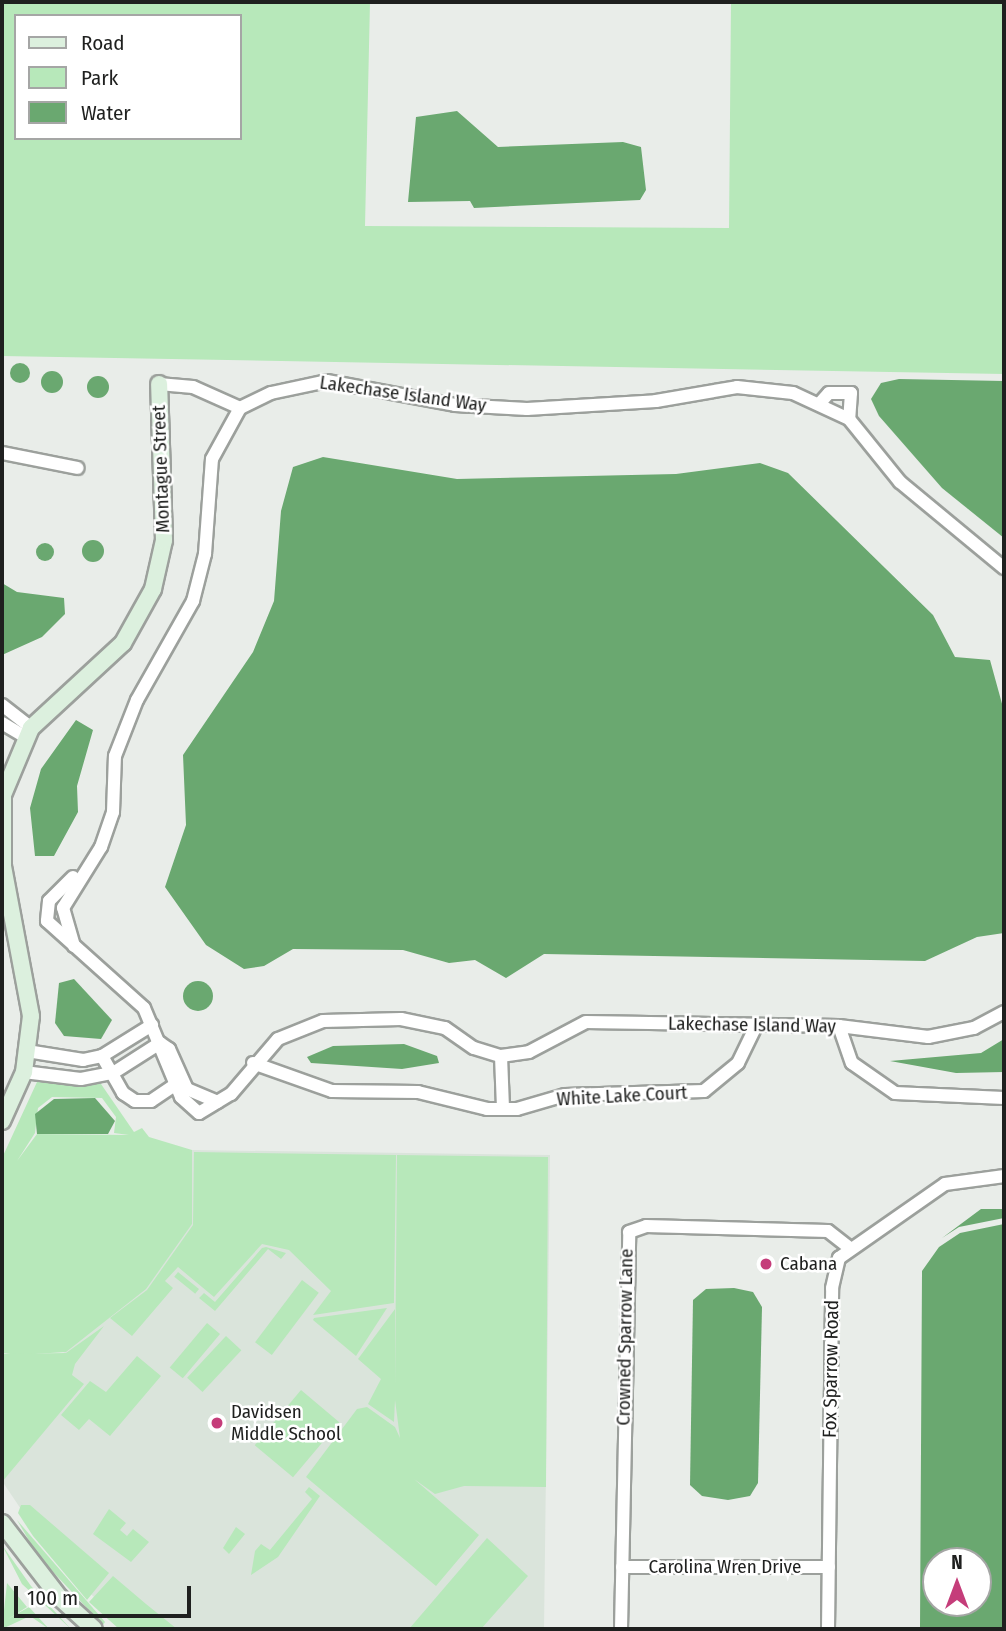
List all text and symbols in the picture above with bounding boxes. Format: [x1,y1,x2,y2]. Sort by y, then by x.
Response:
legend [14,14,242,140]
text: Road [81,30,125,56]
text: Park [81,65,118,91]
text: Water [81,100,131,126]
street label: Lakechase Island Way [318,371,488,417]
street label: Montague Street [147,405,175,533]
street label: Lakechase Island Way [668,1012,836,1038]
street label: White Lake Court [556,1081,688,1111]
street label: Crowned Sparrow Lane [612,1248,638,1426]
place label: Cabana [780,1253,837,1275]
marker: Cabana [758,1256,774,1272]
street label: Fox Sparrow Road [818,1300,844,1438]
place label: Davidsen Middle School [231,1401,341,1445]
marker: Davidsen Middle School [209,1415,225,1431]
north arrow [922,1547,992,1617]
text: N [951,1551,963,1574]
street label: Carolina Wren Drive [649,1556,801,1578]
scale bar [18,1572,194,1616]
text: 100 m [27,1585,78,1611]

